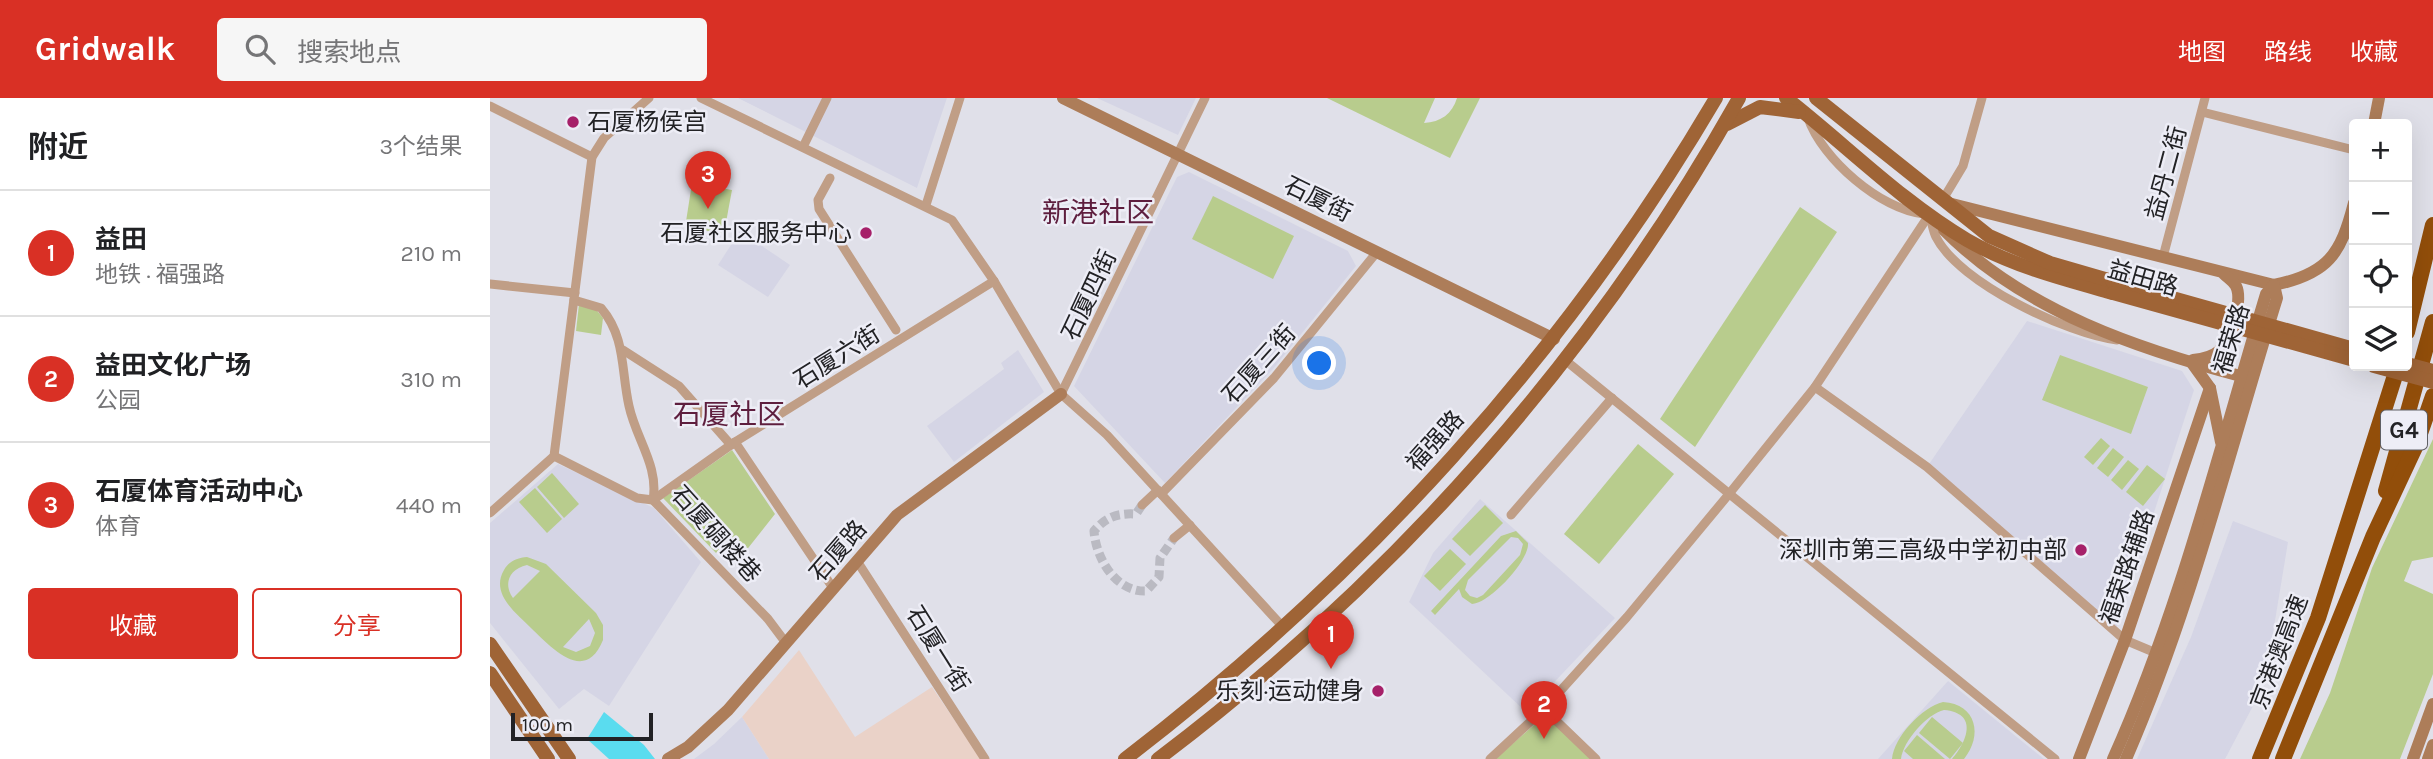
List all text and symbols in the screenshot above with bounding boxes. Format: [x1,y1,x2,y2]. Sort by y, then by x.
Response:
search box [217,18,707,81]
text: Gridwalk [35,30,175,68]
icon: search [241,30,279,68]
text: 搜索地点 [297,37,401,68]
text: 地图 [2178,38,2226,66]
text: 路线 [2264,38,2312,66]
text: 收藏 [2350,38,2398,66]
place label: 石厦杨侯宫 [587,108,707,136]
marker: 石厦杨侯宫 [565,114,581,130]
map controls [2349,119,2412,371]
button: + [2349,119,2412,182]
street label: 益丹二街 [2140,123,2192,223]
text: 附近 [28,129,88,165]
text: 3个结果 [379,133,462,160]
pin: 3 [685,151,731,209]
street label: 石厦街 [1280,171,1356,227]
button: − [2349,182,2412,245]
district label: 新港社区 [1042,196,1154,229]
place label: 石厦社区服务中心 [660,219,852,247]
text: 益田 [95,224,147,255]
marker: 石厦社区服务中心 [858,225,874,241]
text: 1 [47,240,55,267]
text: 210 m [400,240,462,267]
button: locate [2349,245,2412,308]
street label: 石厦四街 [1056,246,1122,344]
street label: 益田路 [2105,255,2181,301]
text: 地铁 · 福强路 [95,261,225,288]
street label: 福荣路 [2207,300,2255,378]
button: layers [2349,308,2412,371]
street label: 石厦三街 [1216,319,1302,409]
street label: 石厦六街 [789,320,885,394]
your location [1302,346,1336,380]
text: 益田文化广场 [95,350,251,381]
text: 2 [44,366,58,393]
text: 310 m [400,366,462,393]
text: 公园 [95,387,141,414]
district label: 石厦社区 [673,398,785,431]
street label: 福强路 [1401,405,1469,477]
road number: G4 [2381,410,2427,450]
text: 石厦体育活动中心 [95,476,303,507]
street label: 石厦碉楼巷 [665,480,767,588]
text: 3 [44,492,58,519]
text: 440 m [396,492,462,519]
street label: 福荣路辅路 [2094,506,2160,628]
text: 体育 [95,513,141,540]
street label: 石厦路 [804,515,872,587]
place label: 深圳市第三高级中学初中部 [1779,536,2067,564]
marker: 深圳市第三高级中学初中部 [2073,542,2089,558]
button: 收藏 [28,588,238,659]
button: 分享 [252,588,462,659]
street label: 京港澳高速 [2244,591,2314,713]
street label: 石厦一街 [901,601,975,697]
pin: 1 [1308,611,1354,669]
place label: 乐刻·运动健身 [1216,677,1364,705]
pin: 2 [1521,681,1567,739]
marker: 乐刻·运动健身 [1370,683,1386,699]
scale bar [511,710,653,742]
text: 100 m [522,714,573,736]

